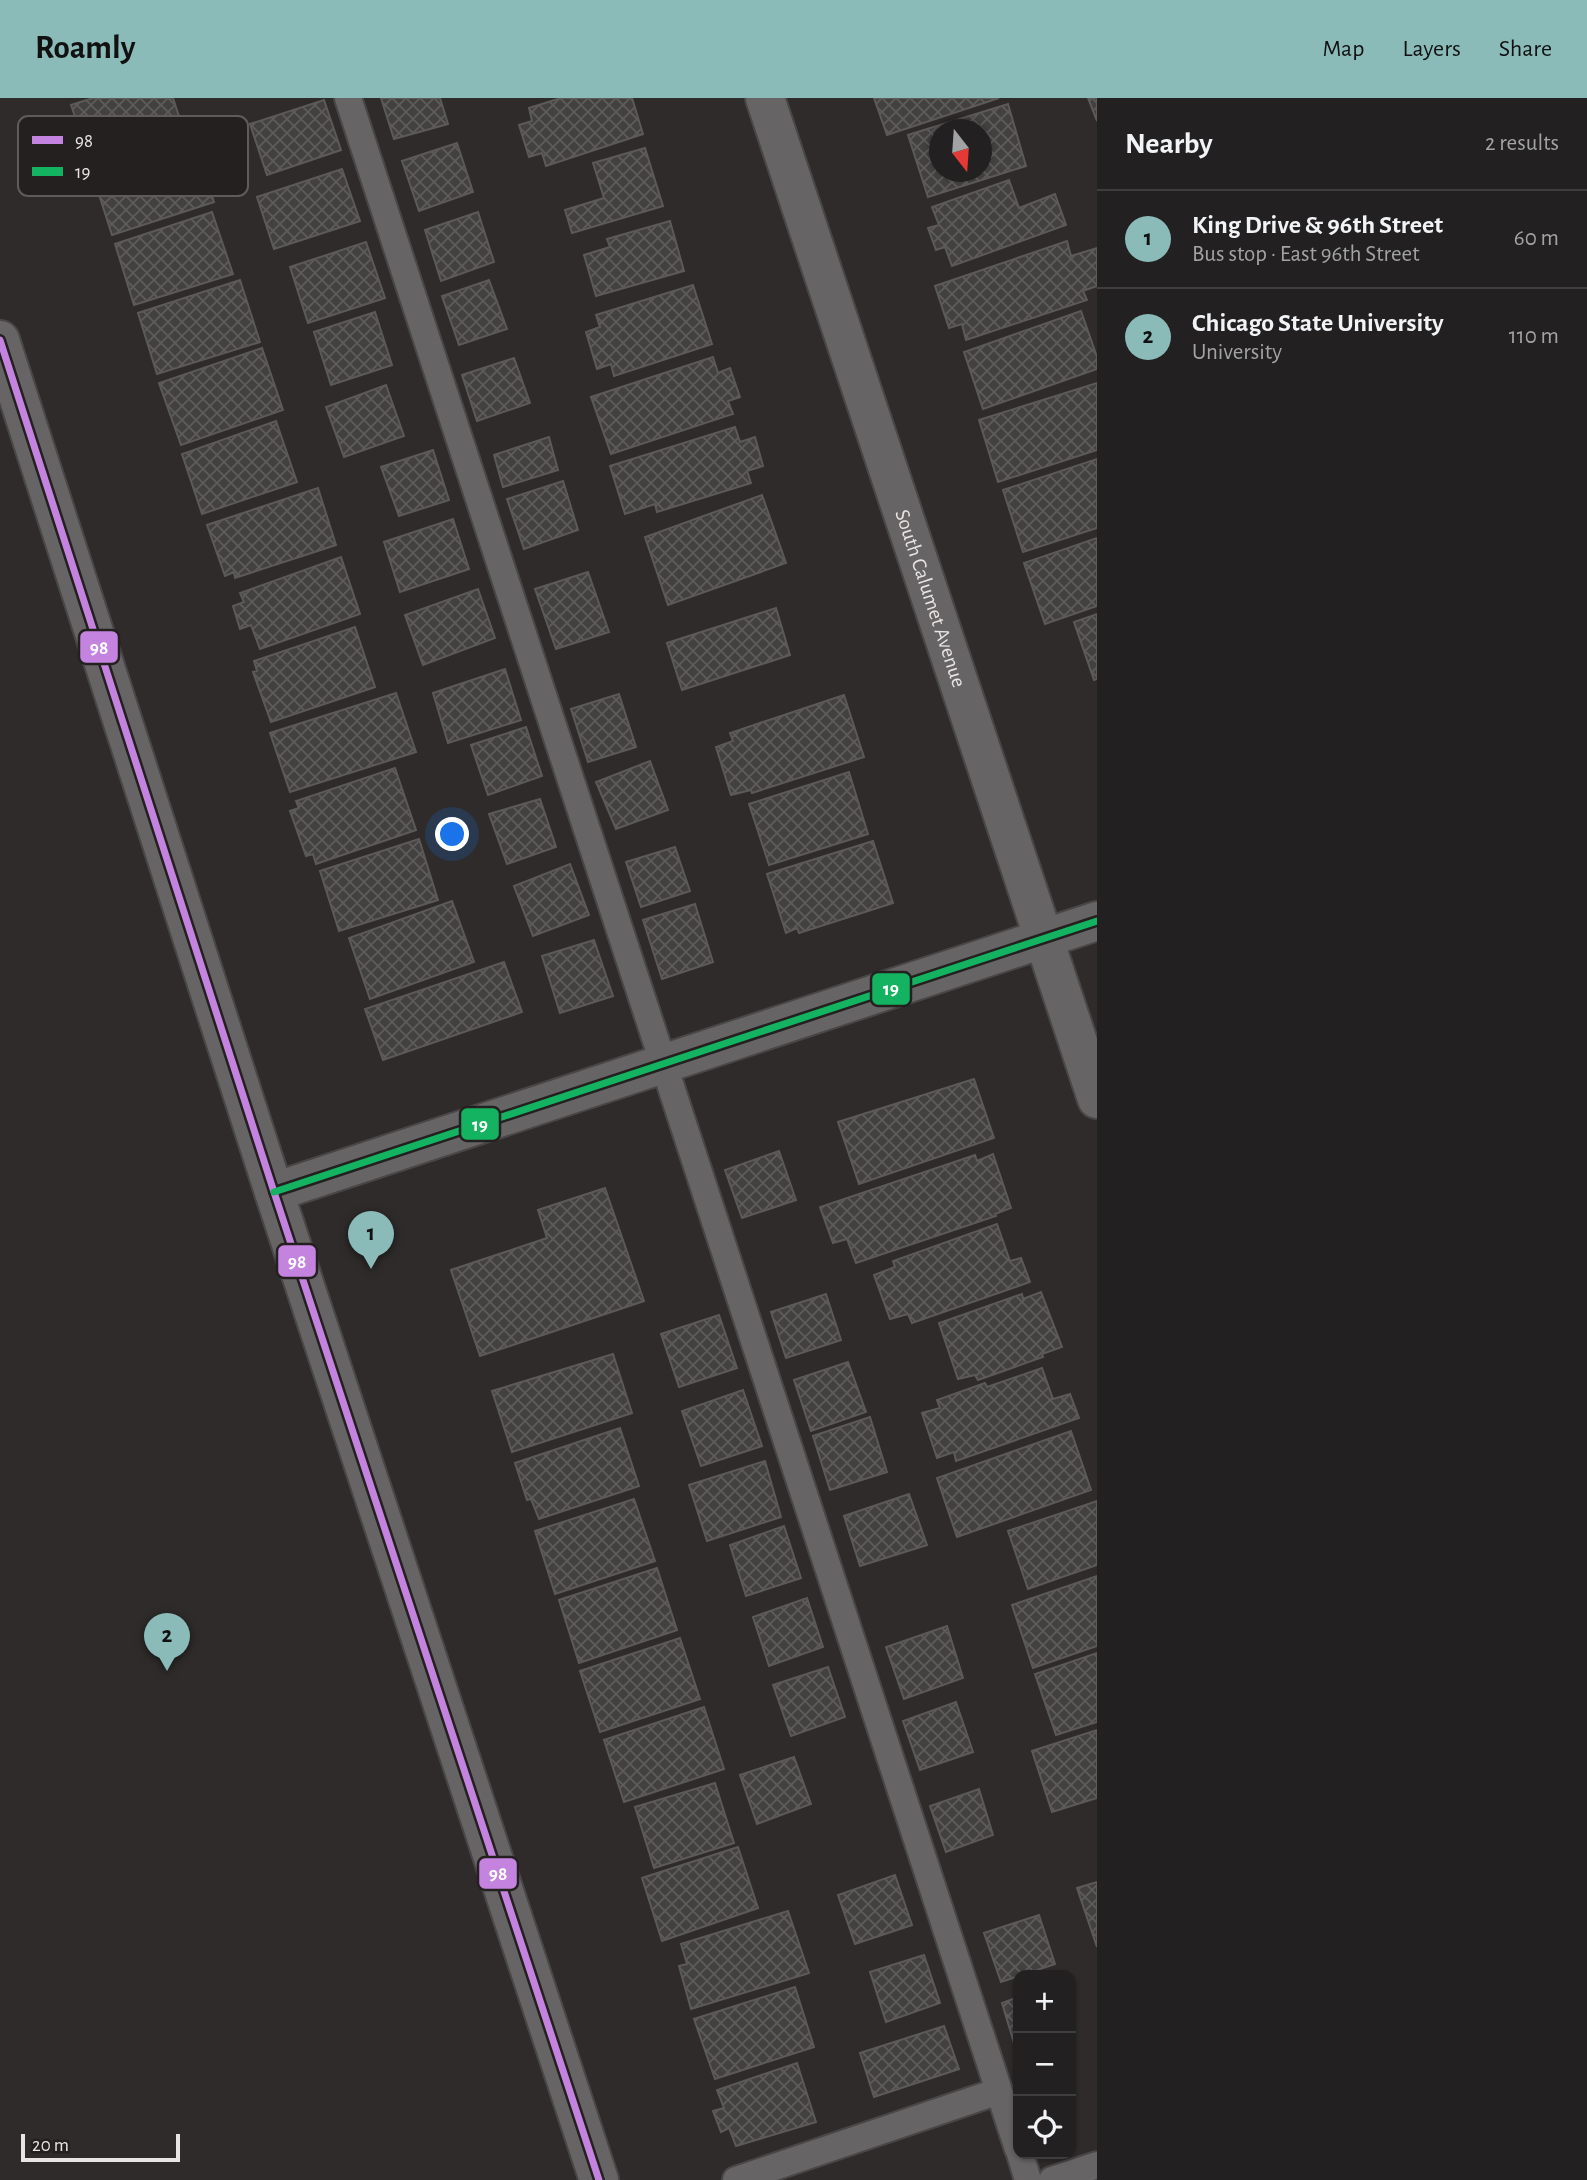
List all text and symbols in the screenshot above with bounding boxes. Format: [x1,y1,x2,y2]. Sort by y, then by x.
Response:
text: Roamly [35,32,135,65]
text: Map [1322,37,1364,61]
text: Layers [1402,37,1461,61]
text: Share [1499,37,1552,61]
legend [18,116,248,196]
north arrow [929,119,992,182]
text: Nearby [1125,129,1213,159]
text: 98 [75,132,93,151]
text: 2 results [1485,132,1559,155]
text: 19 [75,163,91,182]
text: King Drive & 96th Street [1192,212,1443,238]
text: 1 [1144,227,1152,250]
text: 60 m [1514,227,1559,250]
text: Bus stop · East 96th Street [1192,243,1420,266]
text: Chicago State University [1192,310,1444,336]
text: 2 [1143,325,1153,348]
text: 110 m [1509,325,1559,348]
text: University [1192,341,1282,364]
street label: South Calumet Avenue [891,507,970,690]
line badge: 98 [79,630,119,664]
text: 98 [90,639,108,658]
your location [435,817,469,851]
line badge: 19 [871,972,911,1006]
text: 19 [883,980,899,999]
line badge: 19 [460,1107,500,1141]
text: 19 [472,1116,488,1135]
pin: 1 [348,1211,394,1269]
line badge: 98 [277,1244,317,1278]
text: 98 [288,1253,306,1272]
pin: 2 [144,1613,190,1671]
line badge: 98 [478,1857,518,1890]
text: 98 [489,1865,507,1884]
map controls [1013,1970,1076,2159]
button: + [1013,1970,1076,2033]
button: − [1013,2033,1076,2096]
button: locate [1013,2096,1076,2159]
scale bar [21,2131,180,2163]
text: 20 m [32,2136,69,2155]

